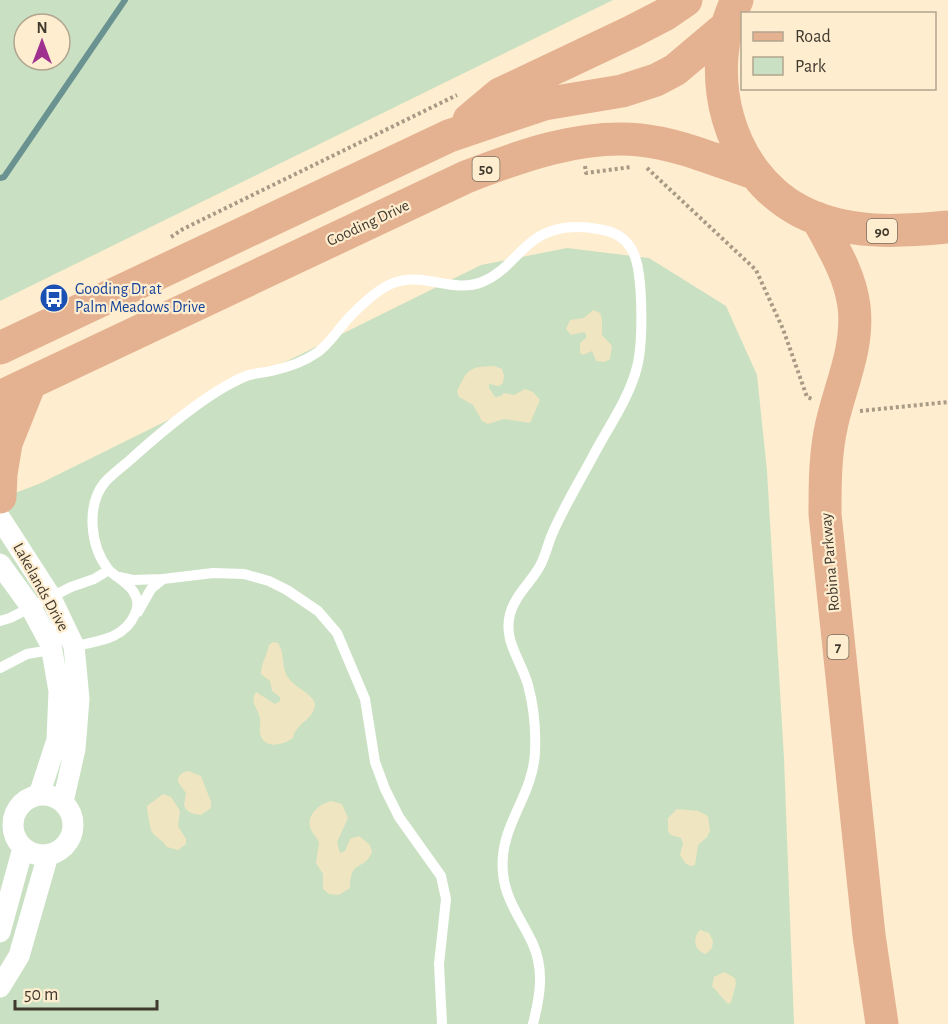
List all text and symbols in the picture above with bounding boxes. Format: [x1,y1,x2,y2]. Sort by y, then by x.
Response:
north arrow [12,12,72,72]
legend [741,12,936,90]
text: N [36,20,48,36]
text: Road [795,28,831,46]
text: Park [795,58,827,76]
road number: 50 [472,157,500,181]
street label: Gooding Drive [324,197,412,249]
road number: 90 [867,219,897,243]
place label: Gooding Dr at Palm Meadows Drive [75,281,205,315]
bus stop icon: Gooding Dr at Palm Meadows Drive [38,282,70,314]
street label: Robina Parkway [818,512,843,612]
street label: Lakelands Drive [10,540,72,634]
road number: 7 [828,635,848,659]
scale bar [15,973,158,1011]
text: 50 m [24,986,58,1004]

